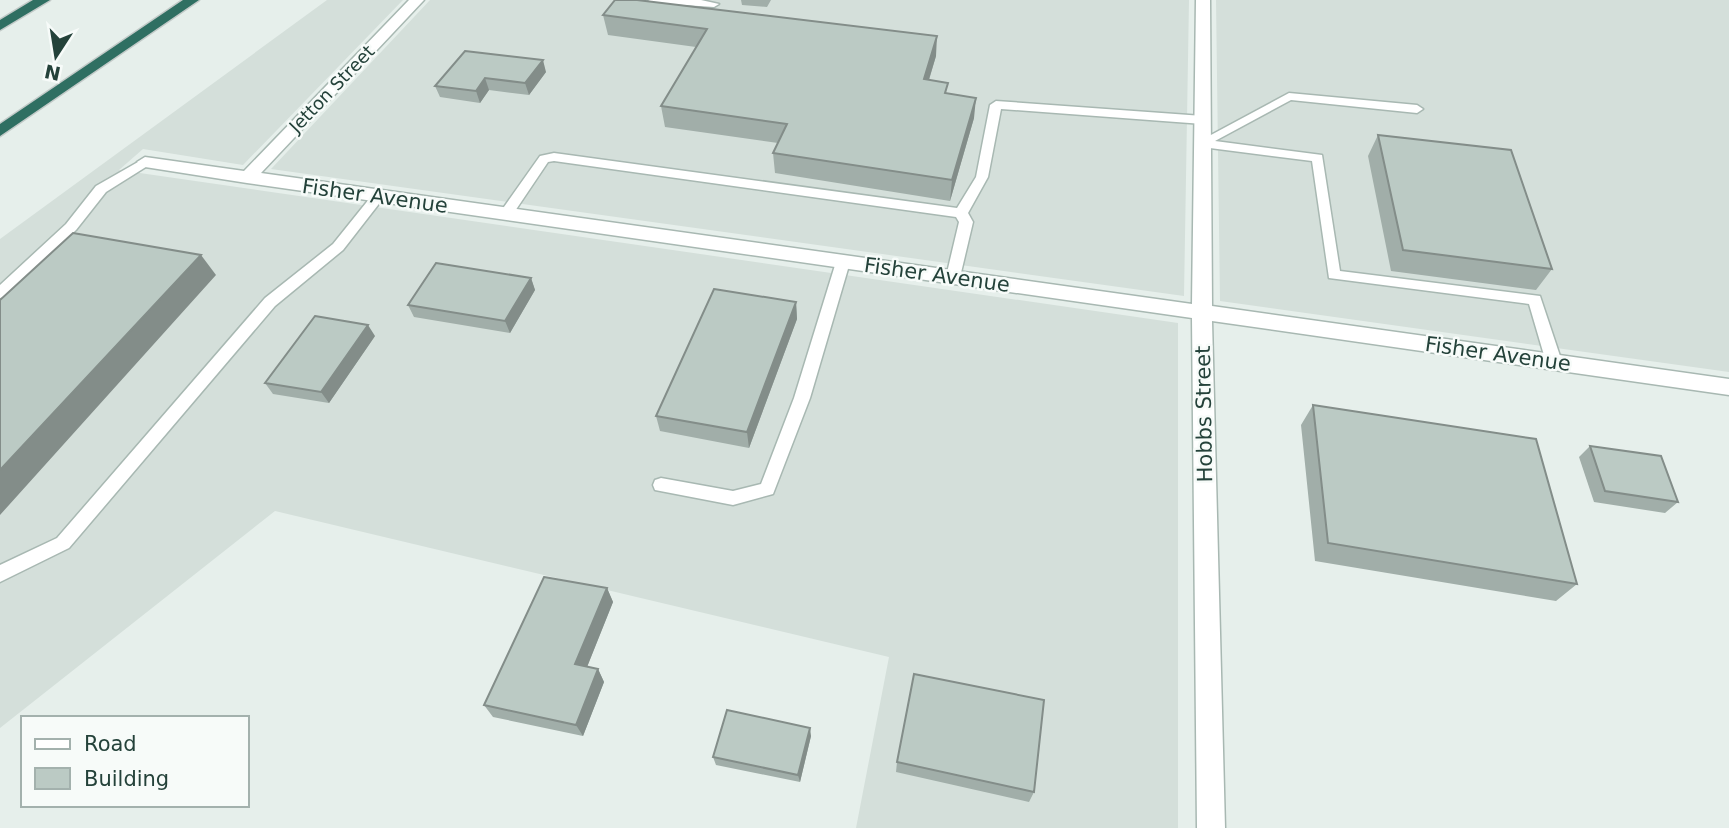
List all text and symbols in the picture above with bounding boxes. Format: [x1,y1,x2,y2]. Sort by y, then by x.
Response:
north arrow [21,21,91,91]
street label: Jetton Street [284,41,379,137]
text: N [42,60,63,85]
street label: Fisher Avenue [301,174,449,218]
street label: Fisher Avenue [863,253,1011,297]
street label: Fisher Avenue [1424,332,1572,376]
street label: Hobbs Street [1191,345,1217,483]
legend [21,716,248,807]
text: Road [84,732,137,756]
text: Building [84,767,169,791]

